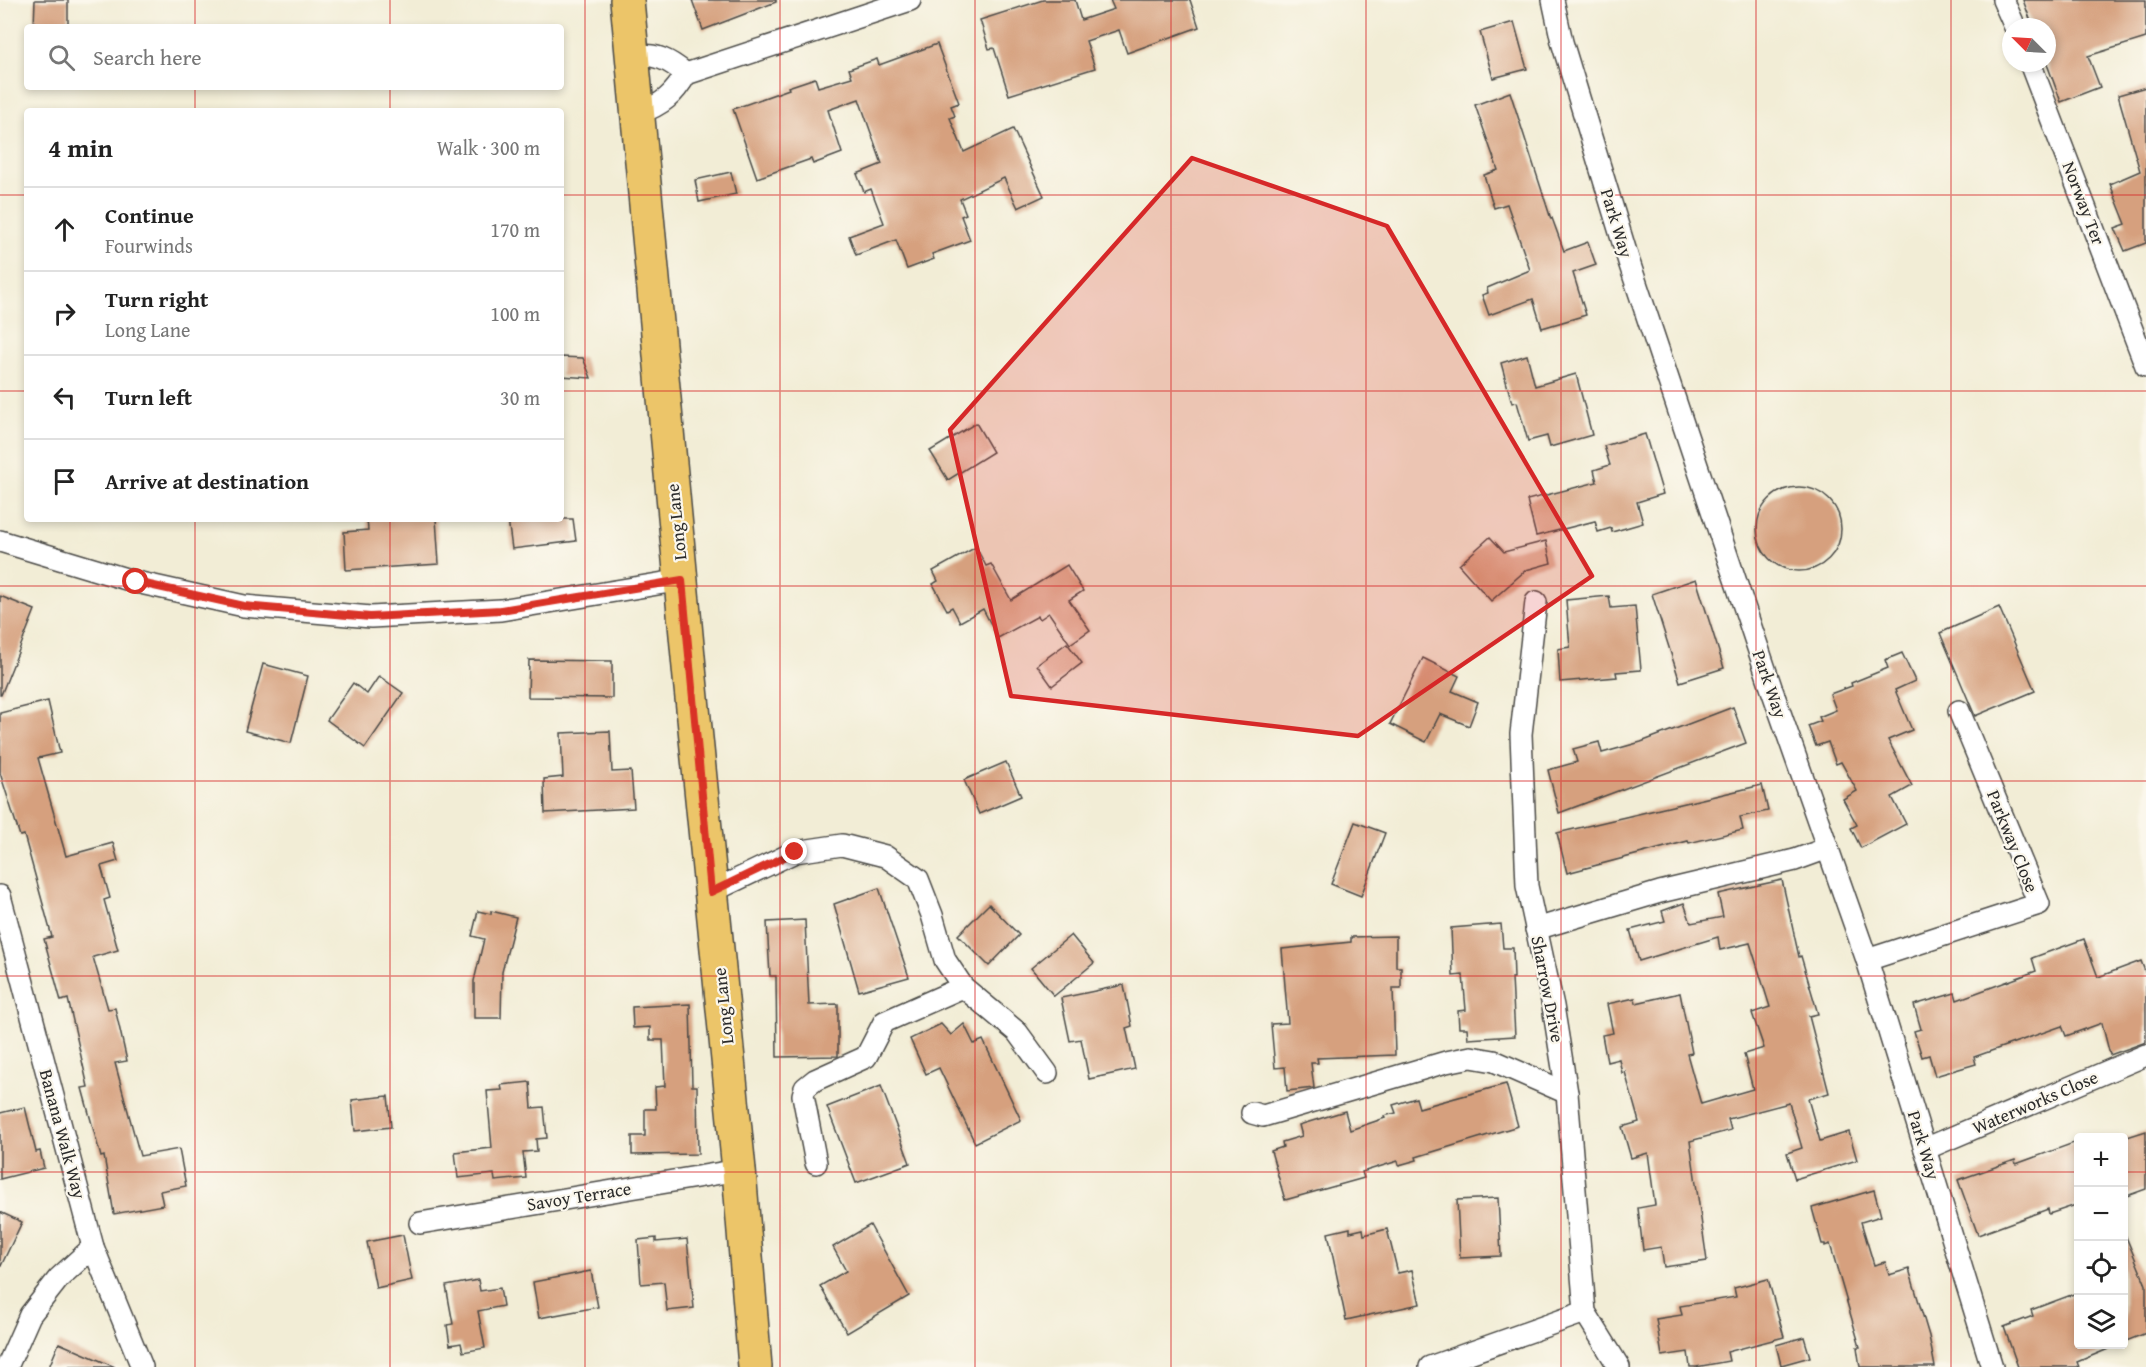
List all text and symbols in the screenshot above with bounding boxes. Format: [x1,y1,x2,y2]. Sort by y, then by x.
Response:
north arrow [2002,18,2056,72]
search box [24,24,564,90]
icon: search [45,41,78,74]
text: Search here [93,41,202,73]
text: 4 min [48,128,113,167]
text: Walk · 300 m [437,133,540,162]
street label: Norway Ter [2056,157,2112,249]
street label: Park Way [1594,185,1640,261]
text: Continue [105,199,194,231]
icon: ahead [48,213,81,246]
text: 170 m [490,215,540,244]
text: Fourwinds [105,231,193,260]
text: Turn right [105,283,208,315]
icon: right [48,297,81,330]
text: 100 m [490,299,540,328]
text: Long Lane [105,315,190,344]
icon: left [48,381,81,414]
text: Turn left [105,381,192,413]
text: 30 m [500,383,540,412]
icon: arrive [48,465,81,498]
text: Arrive at destination [105,465,309,497]
street label: Long Lane [659,482,693,562]
route start [122,568,148,594]
street label: Park Way [1746,646,1794,722]
street label: Parkway Close [1980,786,2046,896]
route end [781,838,807,864]
street label: Sharrow Drive [1524,933,1572,1045]
street label: Long Lane [706,966,740,1046]
street label: Waterworks Close [1968,1063,2102,1141]
street label: Banana Walk Way [33,1066,93,1202]
street label: Park Way [1901,1107,1947,1183]
map controls [2074,1133,2128,1349]
button: + [2074,1133,2128,1187]
street label: Savoy Terrace [525,1174,633,1218]
button: − [2074,1187,2128,1241]
button: locate [2074,1241,2128,1295]
button: layers [2074,1295,2128,1349]

